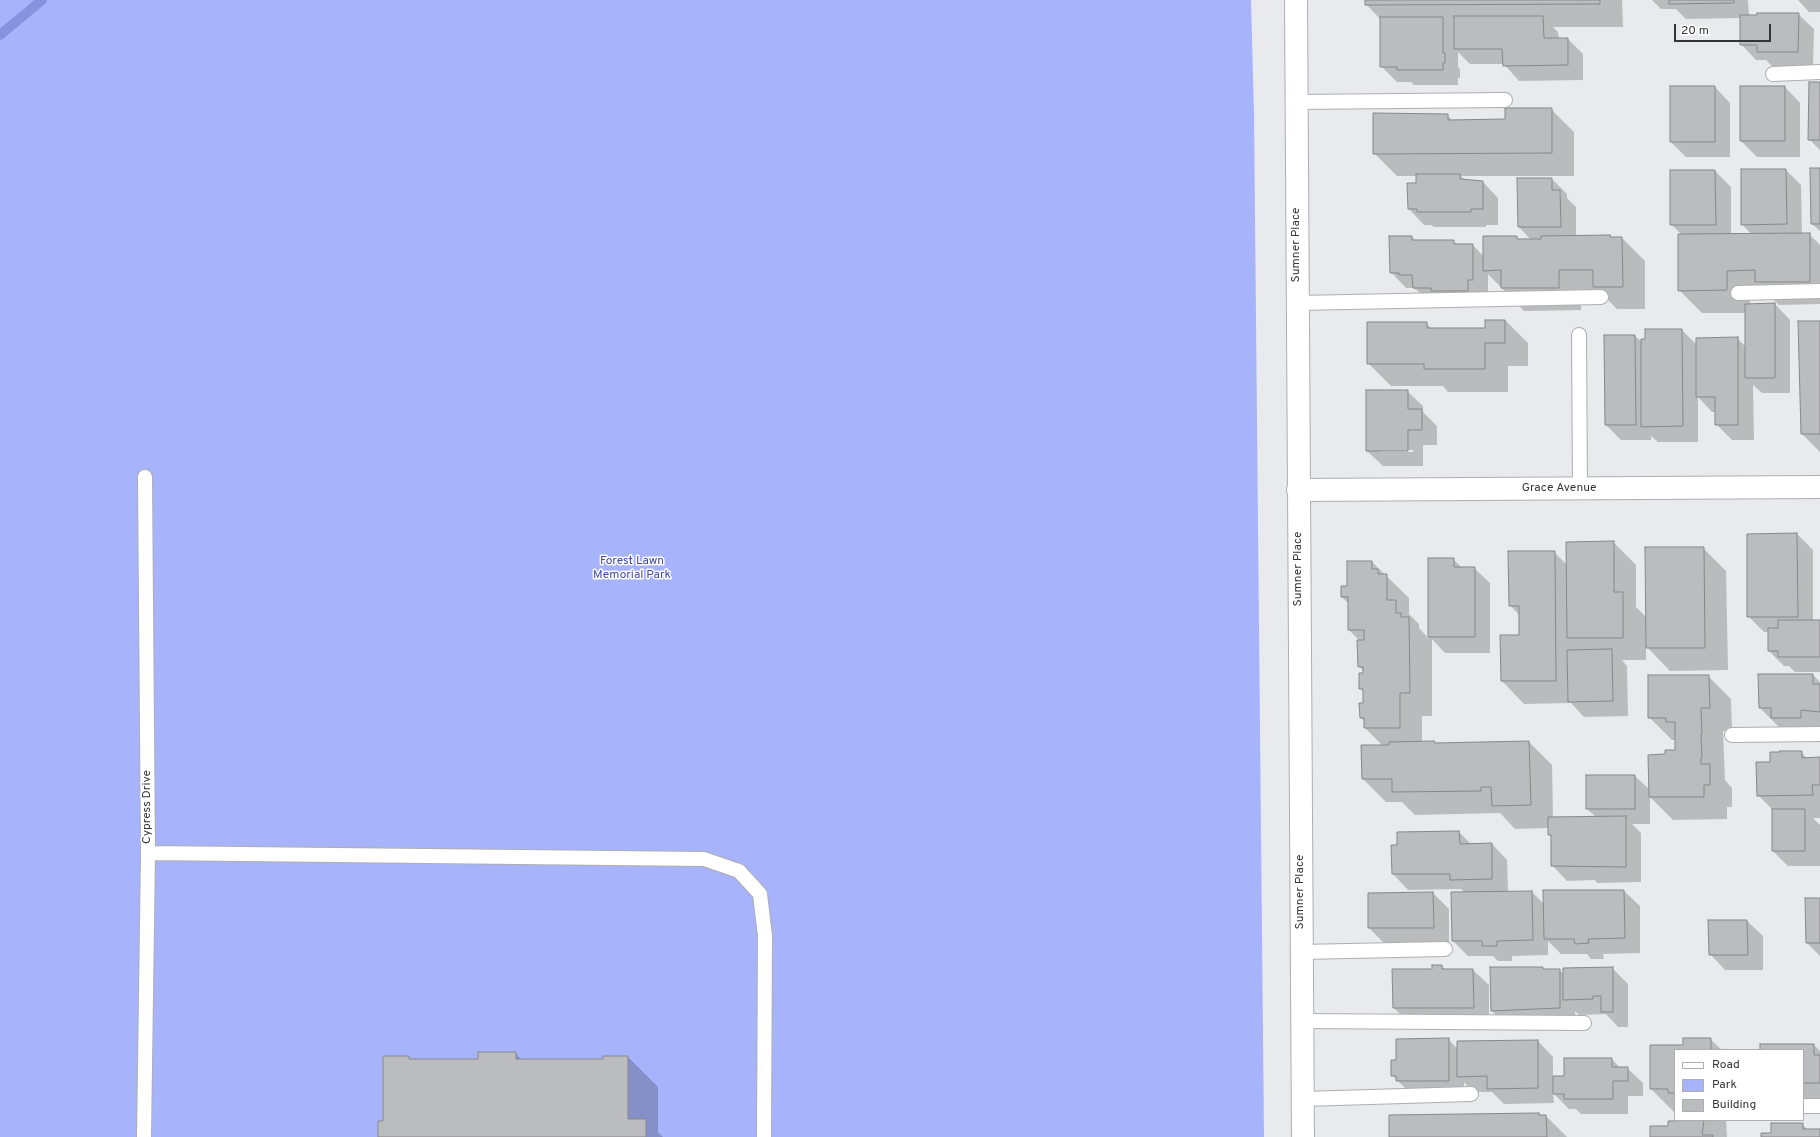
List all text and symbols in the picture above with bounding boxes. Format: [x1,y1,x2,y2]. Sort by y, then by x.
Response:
scale bar [1676,16,1773,42]
text: 20 m [1681,23,1709,39]
street label: Sumner Place [1290,207,1304,283]
street label: Grace Avenue [1522,482,1596,496]
street label: Sumner Place [1292,531,1306,607]
park label: Forest Lawn Memorial Park [593,555,671,583]
street label: Cypress Drive [141,770,155,844]
street label: Sumner Place [1294,854,1308,930]
legend [1674,1049,1804,1121]
text: Road [1712,1057,1740,1073]
text: Park [1712,1077,1737,1093]
text: Building [1712,1097,1756,1113]

